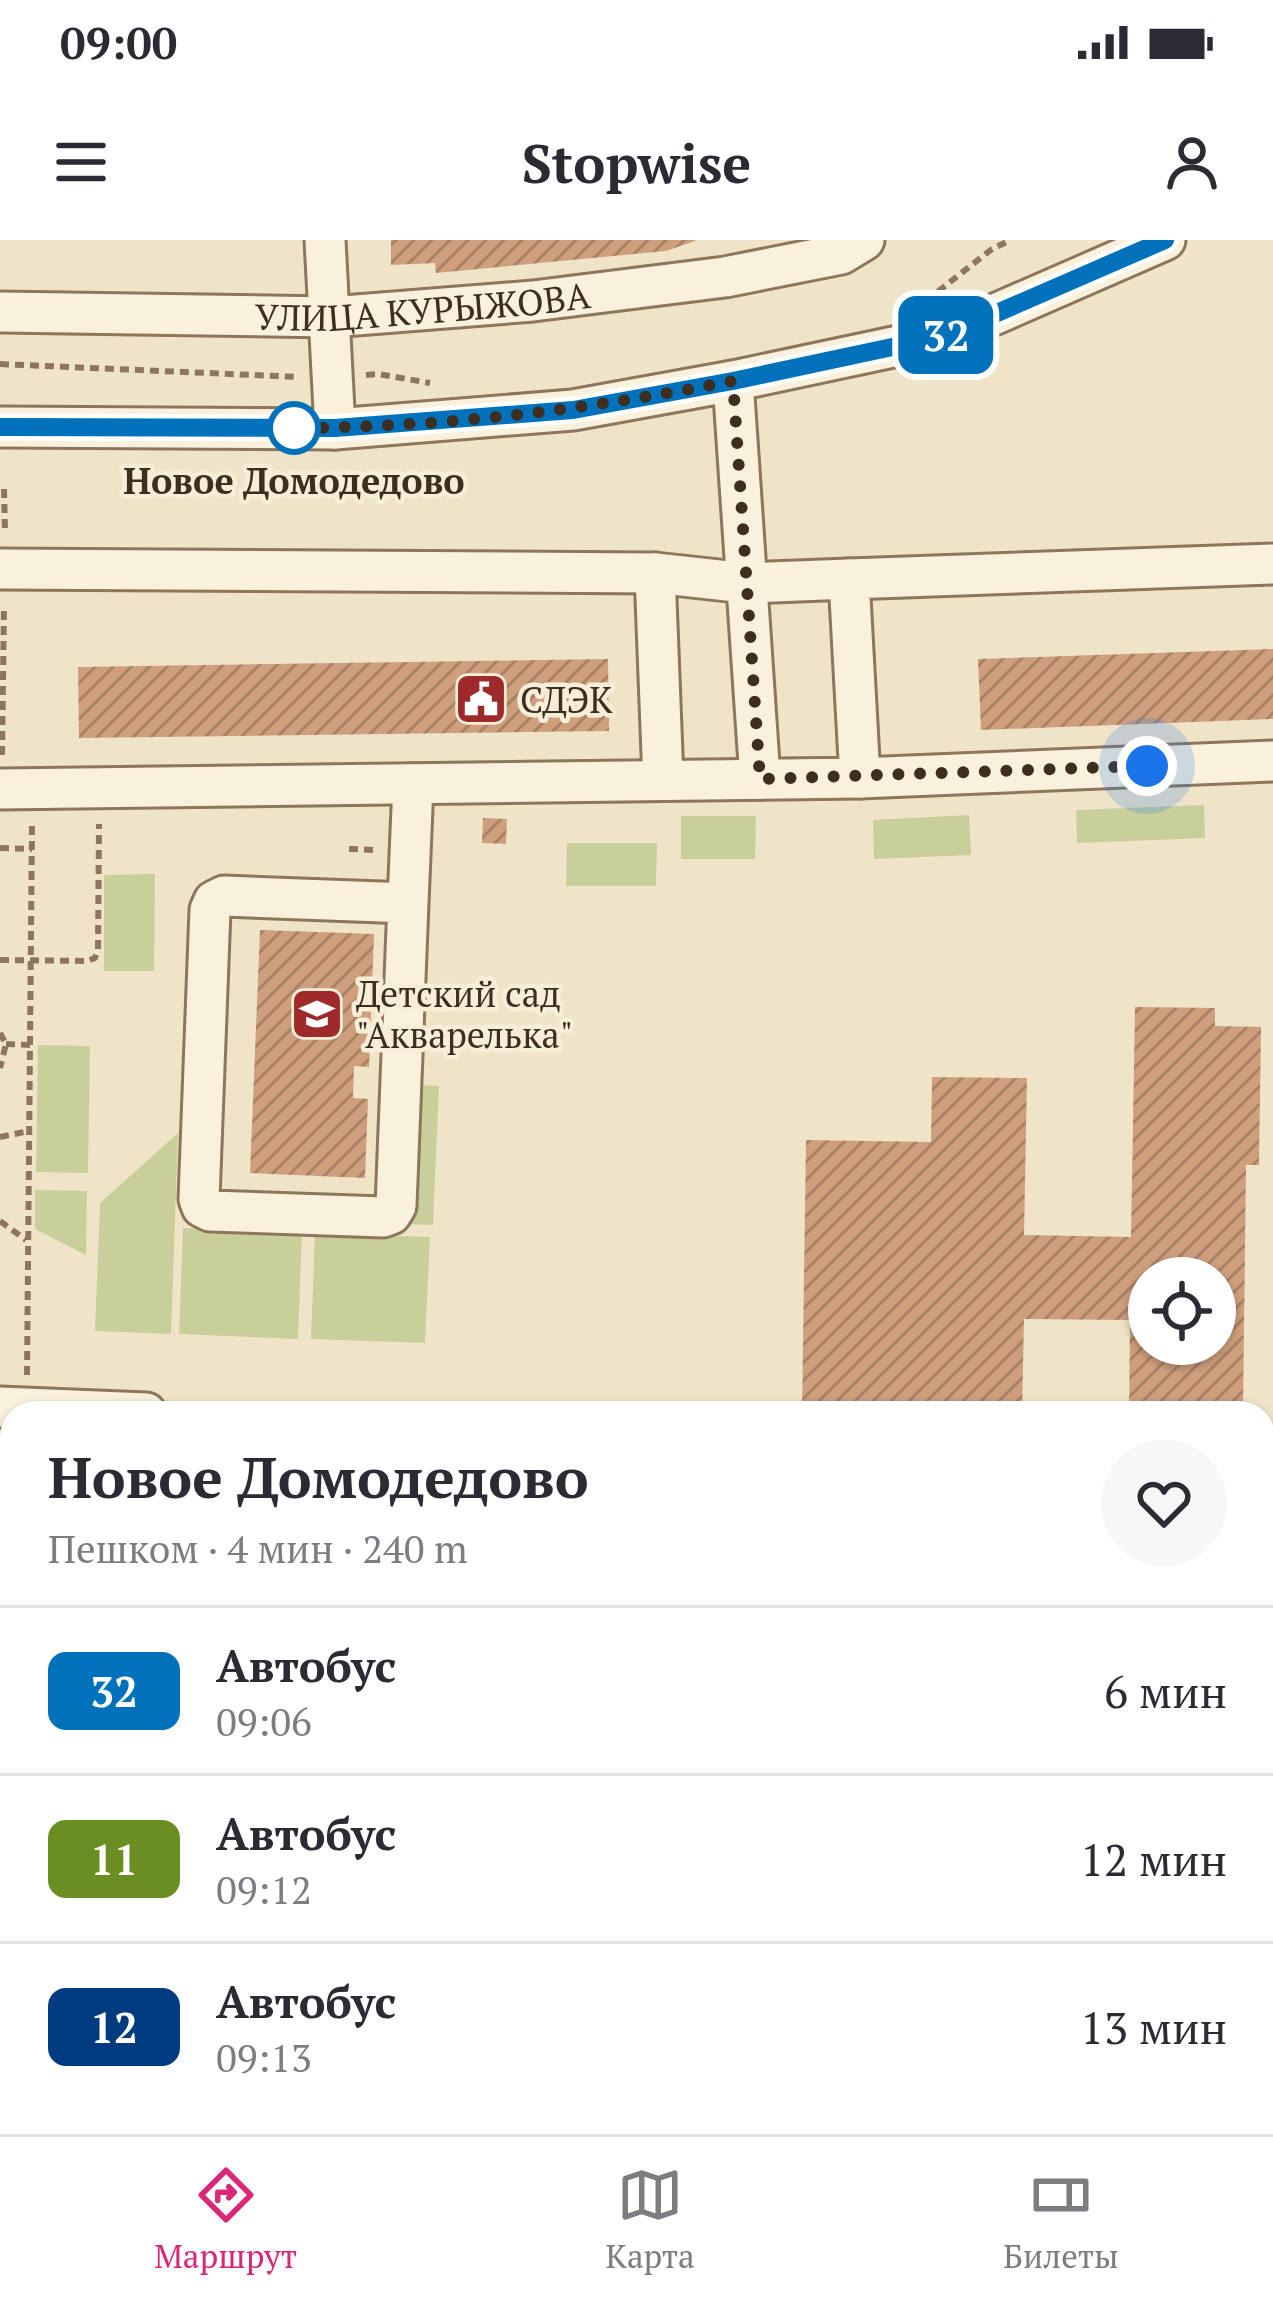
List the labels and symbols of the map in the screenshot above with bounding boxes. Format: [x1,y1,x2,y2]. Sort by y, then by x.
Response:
street label: УЛИЦА КУРЫЖОВА [255,271,593,341]
line badge: 32 [892,296,1000,374]
marker: Новое Домодедово [269,403,319,453]
place label: Новое Домодедово [123,457,465,504]
public building icon: СДЭК [453,671,509,727]
place label: СДЭК [520,676,613,723]
your location [1117,736,1177,796]
place label: Детский сад "Акварелька" [356,970,573,1058]
school or university icon: Детский сад "Акварелька" [289,986,345,1042]

